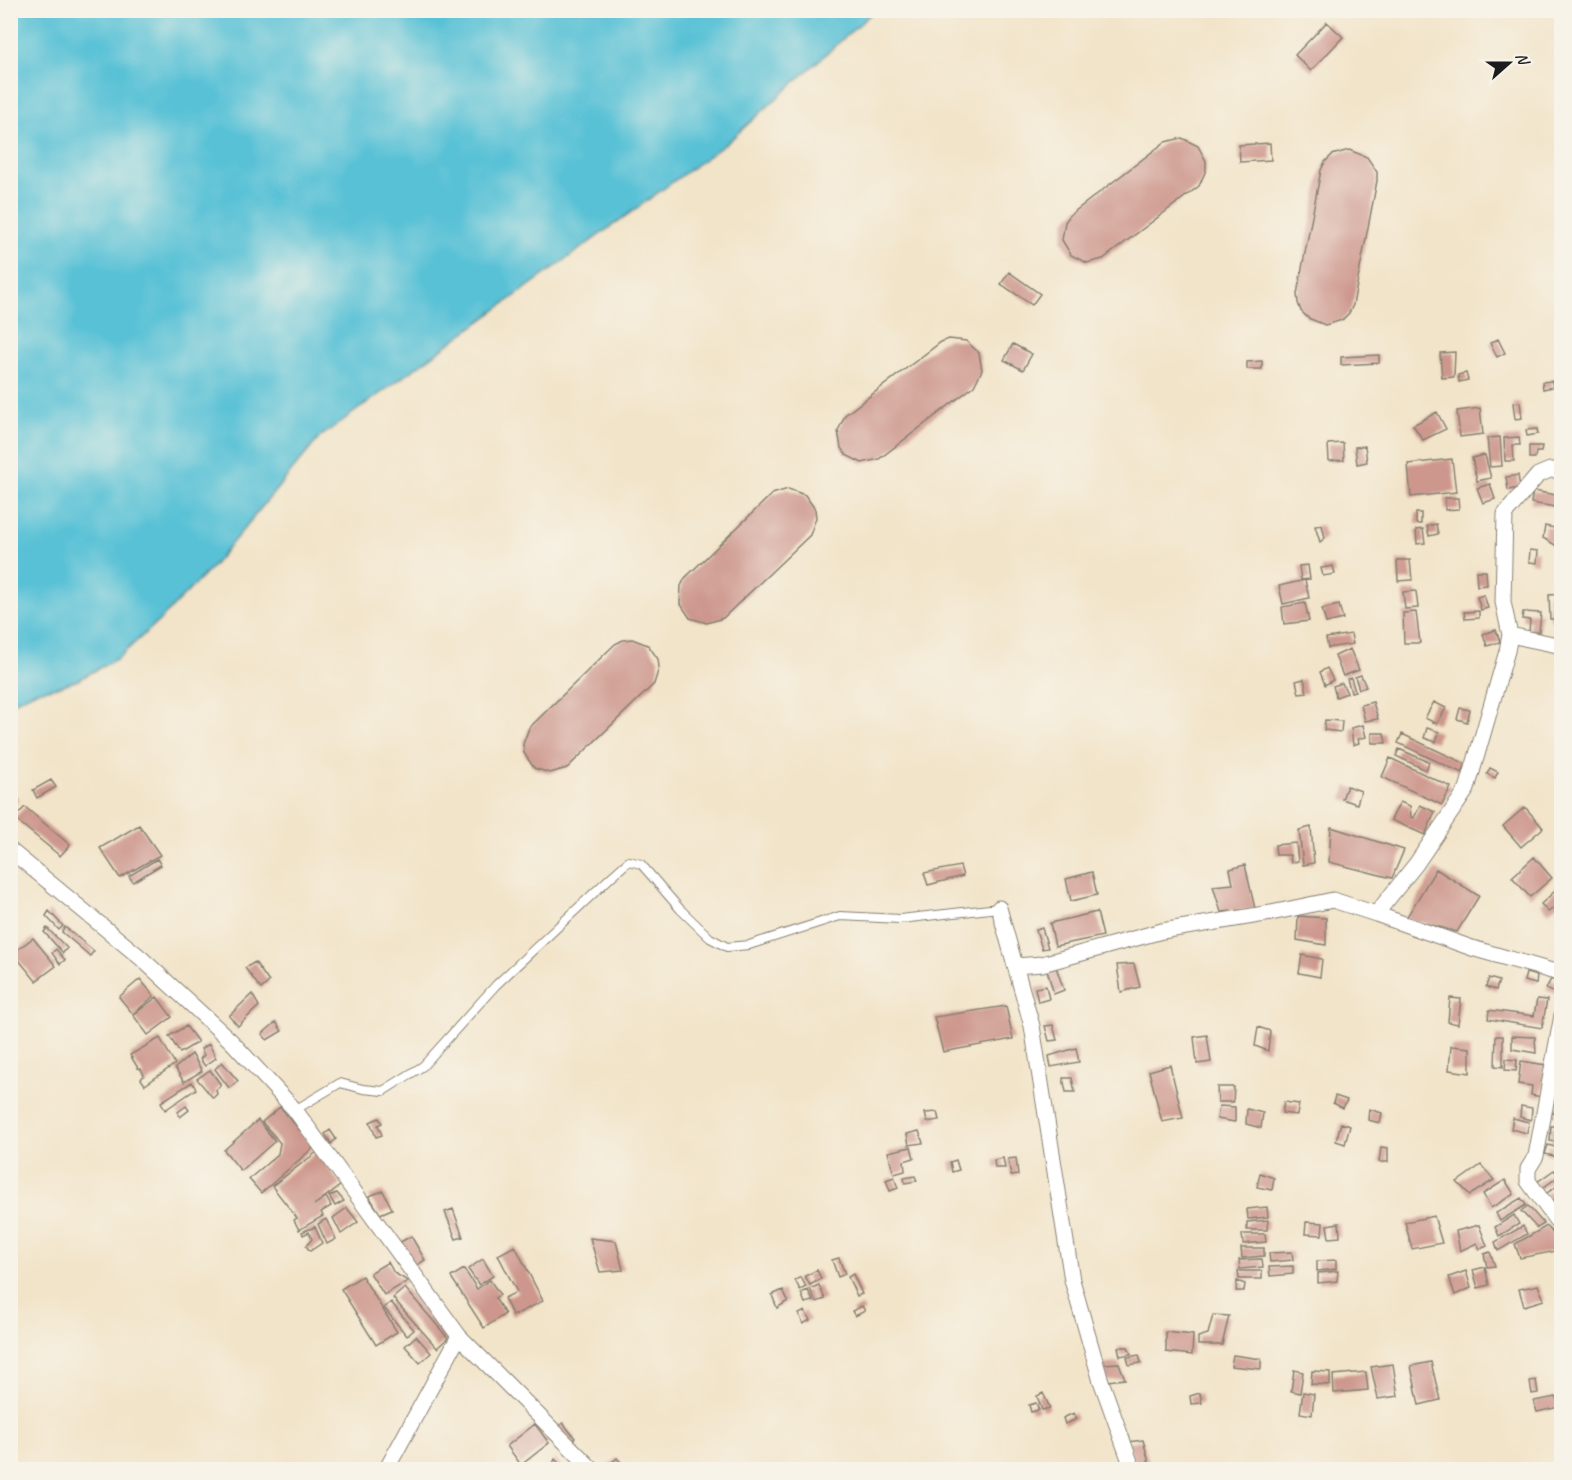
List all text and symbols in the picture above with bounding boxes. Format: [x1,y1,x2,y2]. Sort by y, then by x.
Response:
north arrow [1479,33,1539,93]
text: N [1511,50,1534,69]

